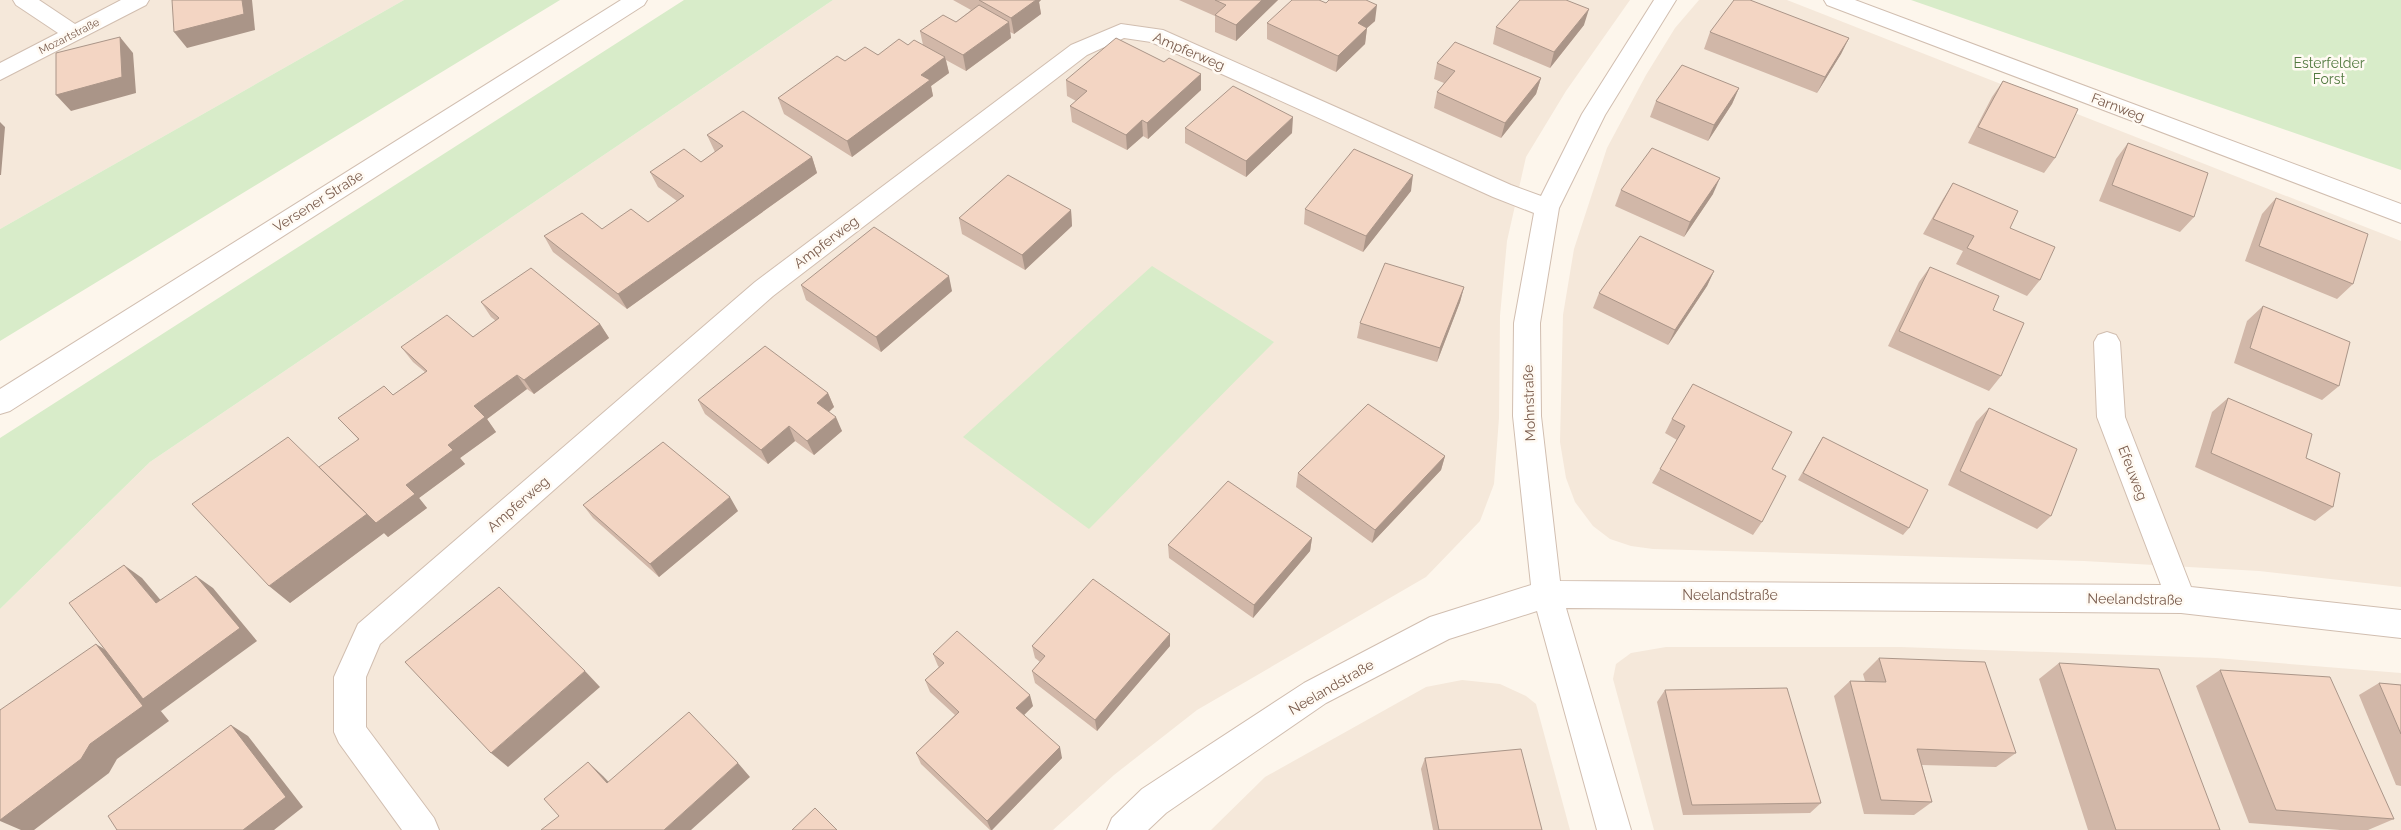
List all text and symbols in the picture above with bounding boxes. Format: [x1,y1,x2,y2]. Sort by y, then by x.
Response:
street label: Mozartstraße [37,15,102,57]
street label: Ampferweg [1151,29,1227,73]
park label: Esterfelder Forst [2293,55,2365,87]
street label: Farnweg [2089,90,2147,124]
street label: Versener Straße [270,167,366,235]
street label: Ampferweg [791,213,861,271]
street label: Mohnstraße [1520,364,1538,442]
street label: Efeuweg [2115,443,2151,503]
street label: Ampferweg [484,473,552,535]
street label: Neelandstraße [1682,587,1778,603]
street label: Neelandstraße [2087,590,2183,608]
street label: Neelandstraße [1286,656,1376,718]

